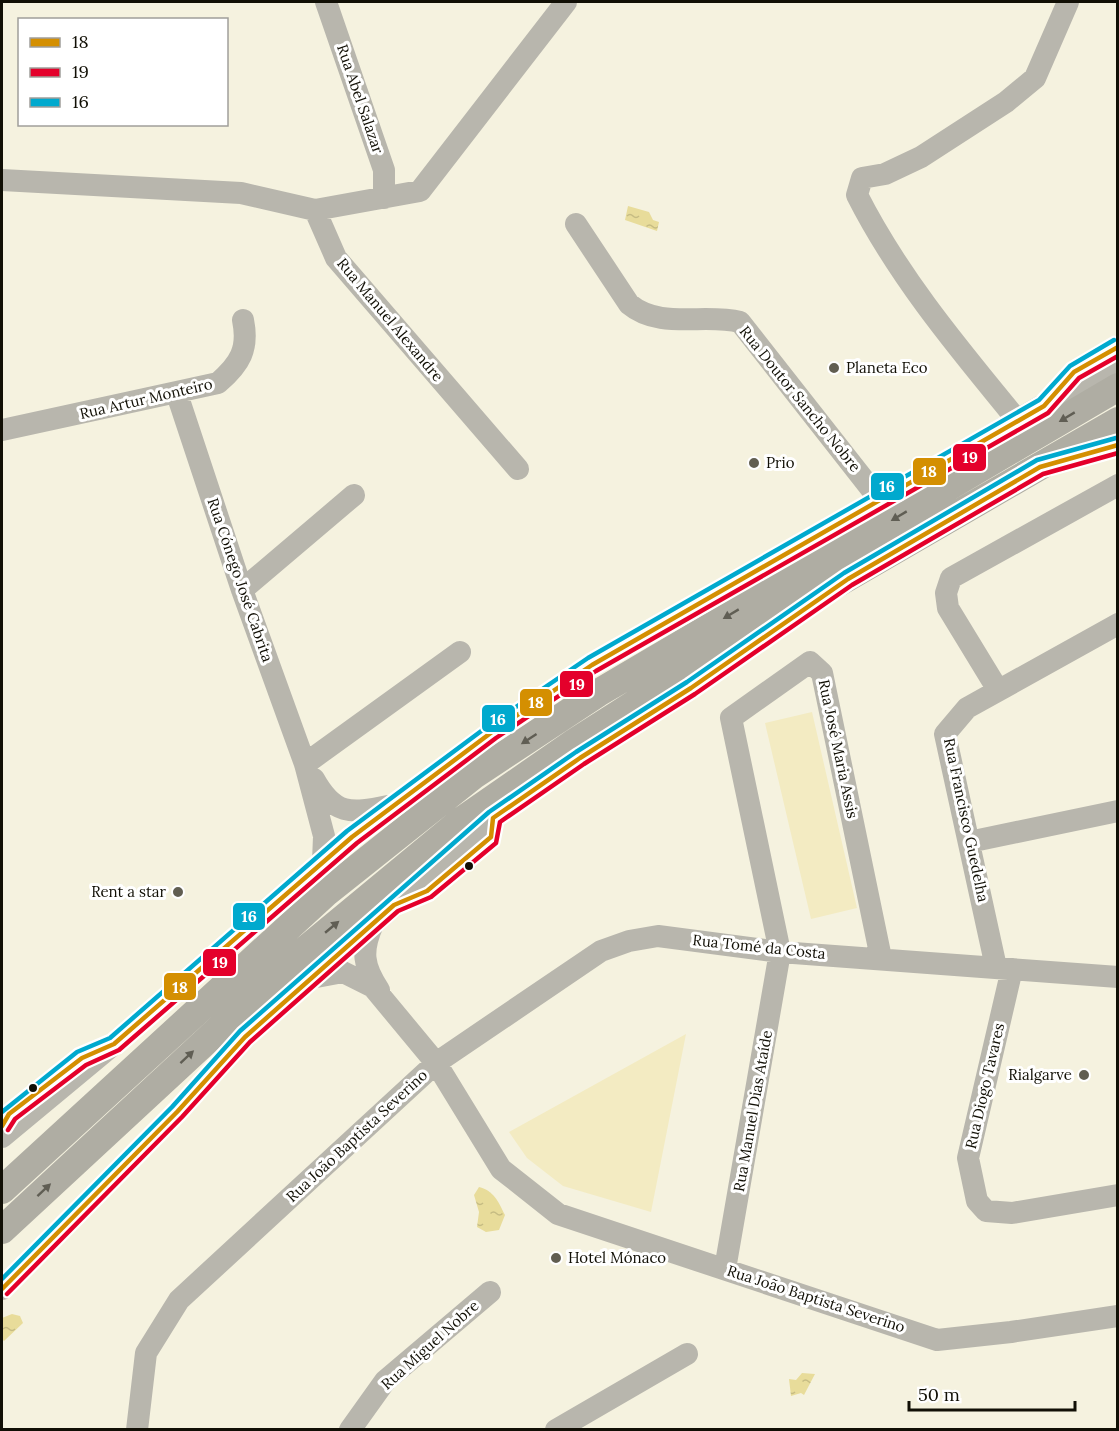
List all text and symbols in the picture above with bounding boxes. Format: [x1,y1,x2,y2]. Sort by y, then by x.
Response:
legend [18,18,228,126]
text: 18 [72,30,89,53]
street label: Rua Abel Salazar [333,42,388,156]
text: 19 [72,60,89,83]
text: 16 [72,90,89,113]
street label: Rua Manuel Alexandre [333,254,448,385]
street label: Rua Doutor Sancho Nobre [736,322,865,476]
place label: Planeta Eco [846,358,928,377]
marker: Planeta Eco [827,361,841,375]
street label: Rua Artur Monteiro [78,374,214,423]
one-way arrow [1059,411,1075,422]
line badge: 19 [952,443,987,472]
text: 19 [962,447,978,467]
place label: Prio [766,453,795,472]
marker: Prio [747,456,761,470]
line badge: 18 [912,457,947,486]
text: 18 [921,461,937,481]
line badge: 16 [870,472,905,501]
text: 16 [879,476,895,496]
street label: Rua Cónego José Cabrita [203,495,278,665]
one-way arrow [890,511,907,521]
one-way arrow [723,609,739,620]
line badge: 19 [559,670,594,698]
text: 19 [569,674,585,694]
street label: Rua José Maria Assis [814,678,863,820]
line badge: 18 [519,688,553,717]
text: 18 [528,692,544,712]
line badge: 16 [481,704,516,733]
text: 16 [490,709,506,729]
one-way arrow [521,733,537,744]
street label: Rua Francisco Guedelha [940,736,993,904]
unlabelled marker [463,860,475,872]
place label: Rent a star [91,882,166,901]
marker: Rent a star [171,885,185,899]
line badge: 16 [232,902,266,931]
text: 16 [241,906,257,926]
one-way arrow [324,921,340,934]
street label: Rua Tomé da Costa [692,930,827,963]
line badge: 19 [202,948,237,977]
text: 19 [212,952,228,972]
line badge: 18 [163,972,197,1001]
text: 18 [172,977,188,997]
street label: Rua Diogo Tavares [961,1021,1008,1151]
street label: Rua Manuel Dias Ataíde [729,1029,776,1193]
one-way arrow [180,1051,194,1065]
street label: Rua João Baptista Severino [282,1065,431,1206]
place label: Rialgarve [1008,1065,1072,1084]
marker: Rialgarve [1077,1068,1091,1082]
unlabelled marker [27,1082,39,1094]
one-way arrow [37,1183,52,1197]
place label: Hotel Mónaco [568,1248,666,1267]
marker: Hotel Mónaco [549,1251,563,1265]
street label: Rua João Baptista Severino [725,1261,908,1336]
street label: Rua Miguel Nobre [377,1296,482,1393]
scale bar [909,1374,1076,1412]
text: 50 m [918,1383,960,1406]

